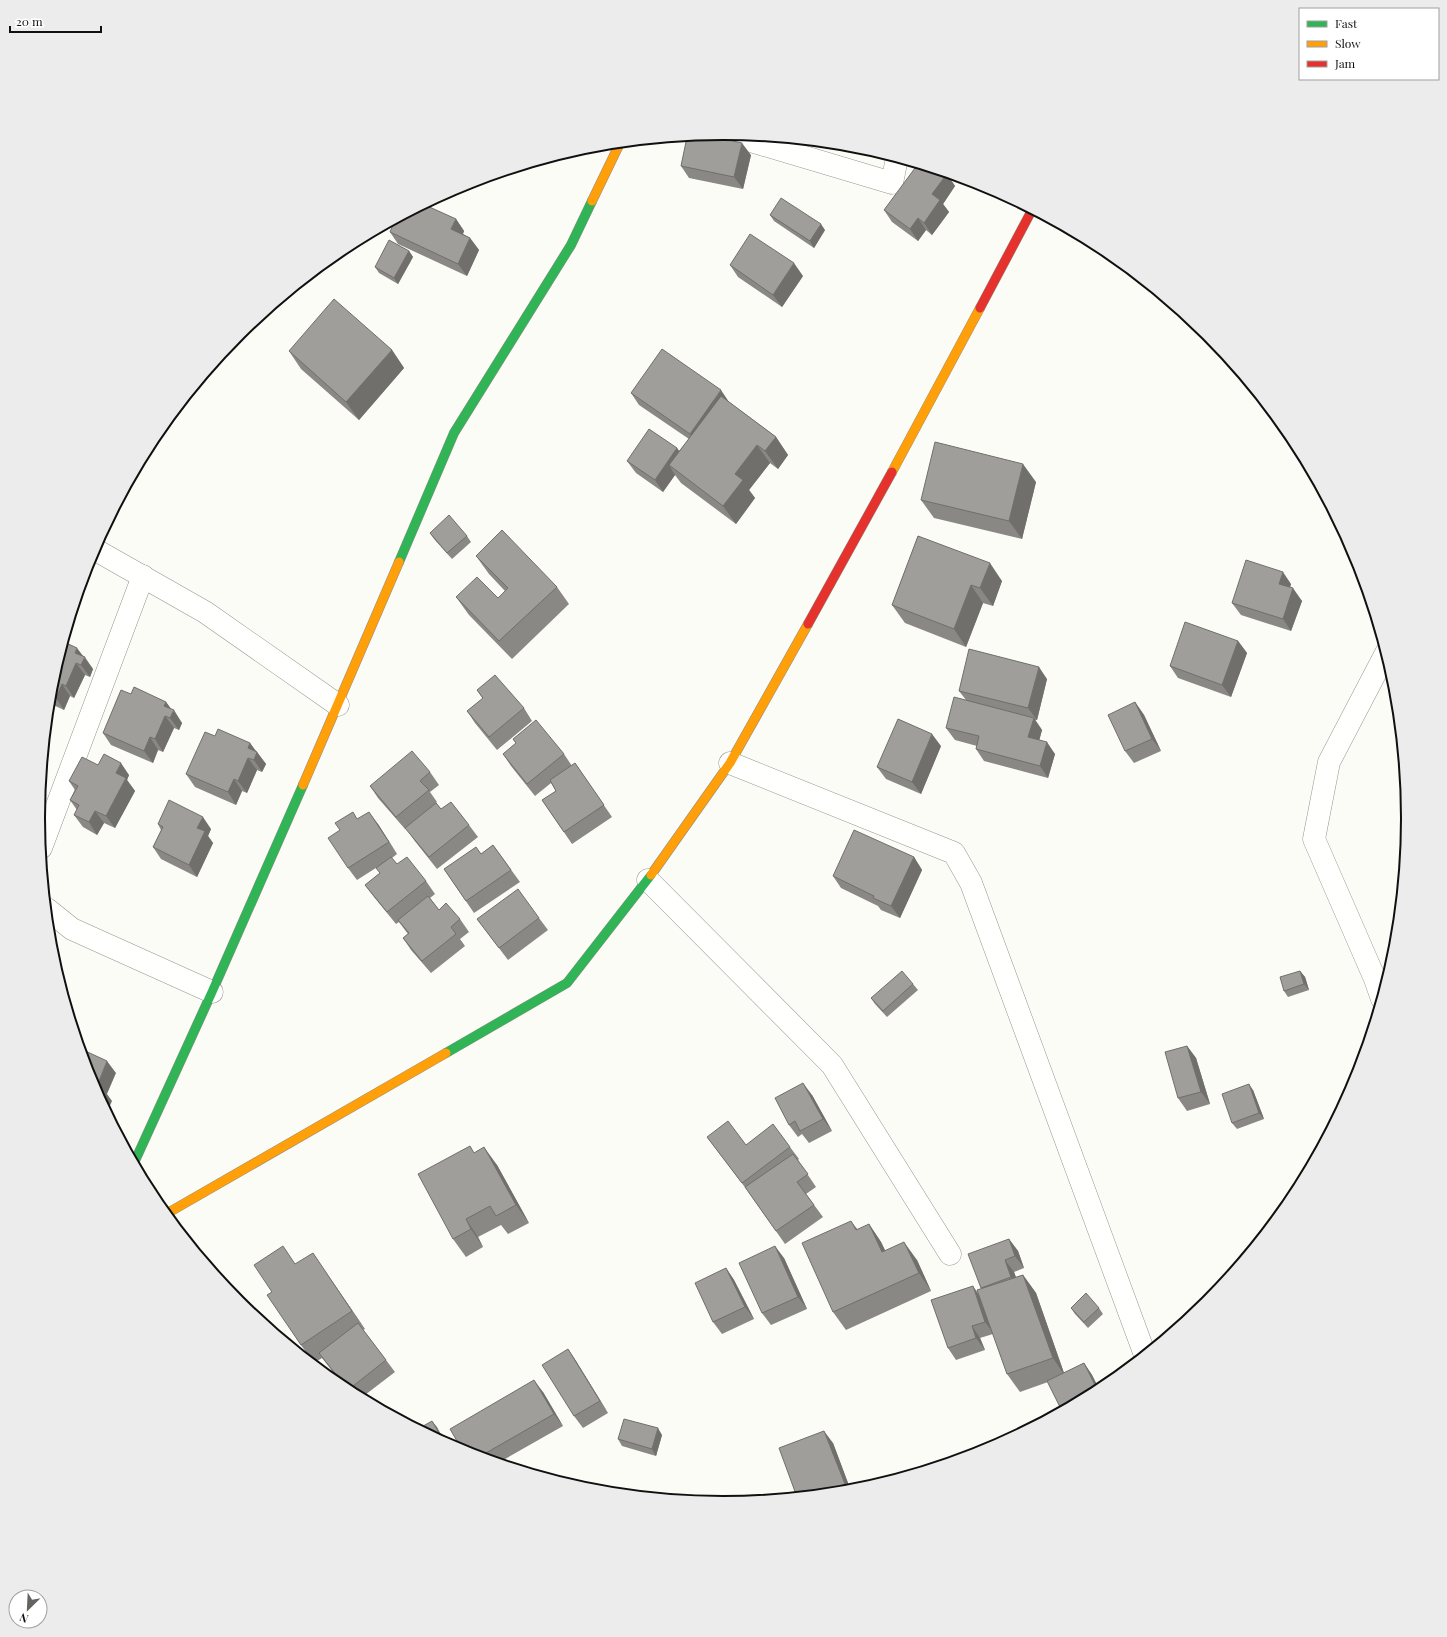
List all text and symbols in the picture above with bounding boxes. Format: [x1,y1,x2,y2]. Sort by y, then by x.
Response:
scale bar [10,8,101,34]
legend [1299,8,1439,80]
text: 20 m [16,13,43,29]
text: Fast [1335,15,1358,31]
text: Slow [1335,35,1361,51]
text: Jam [1334,55,1356,71]
north arrow [8,1589,48,1629]
text: N [17,1610,30,1627]

